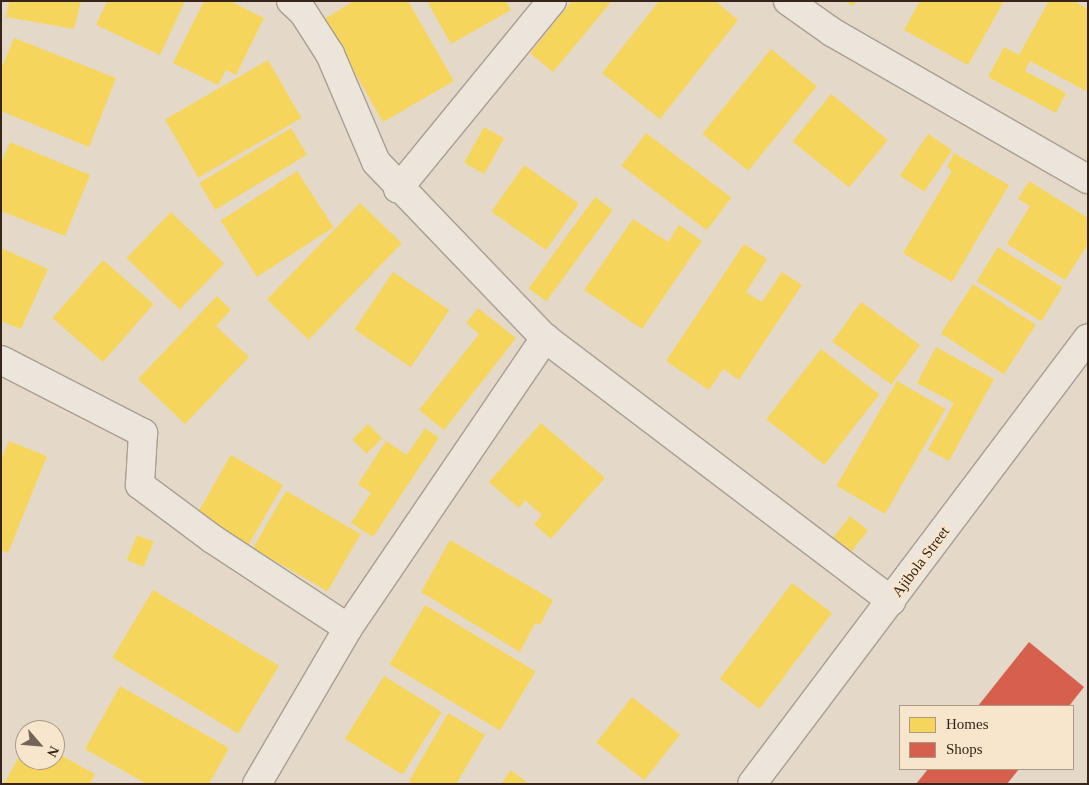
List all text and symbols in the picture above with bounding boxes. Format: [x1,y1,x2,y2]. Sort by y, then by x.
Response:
street label: Ajibola Street [889,523,953,601]
legend [899,705,1074,770]
text: Homes [946,716,989,732]
north arrow [15,720,65,770]
text: Shops [946,741,983,757]
text: N [44,744,62,759]

